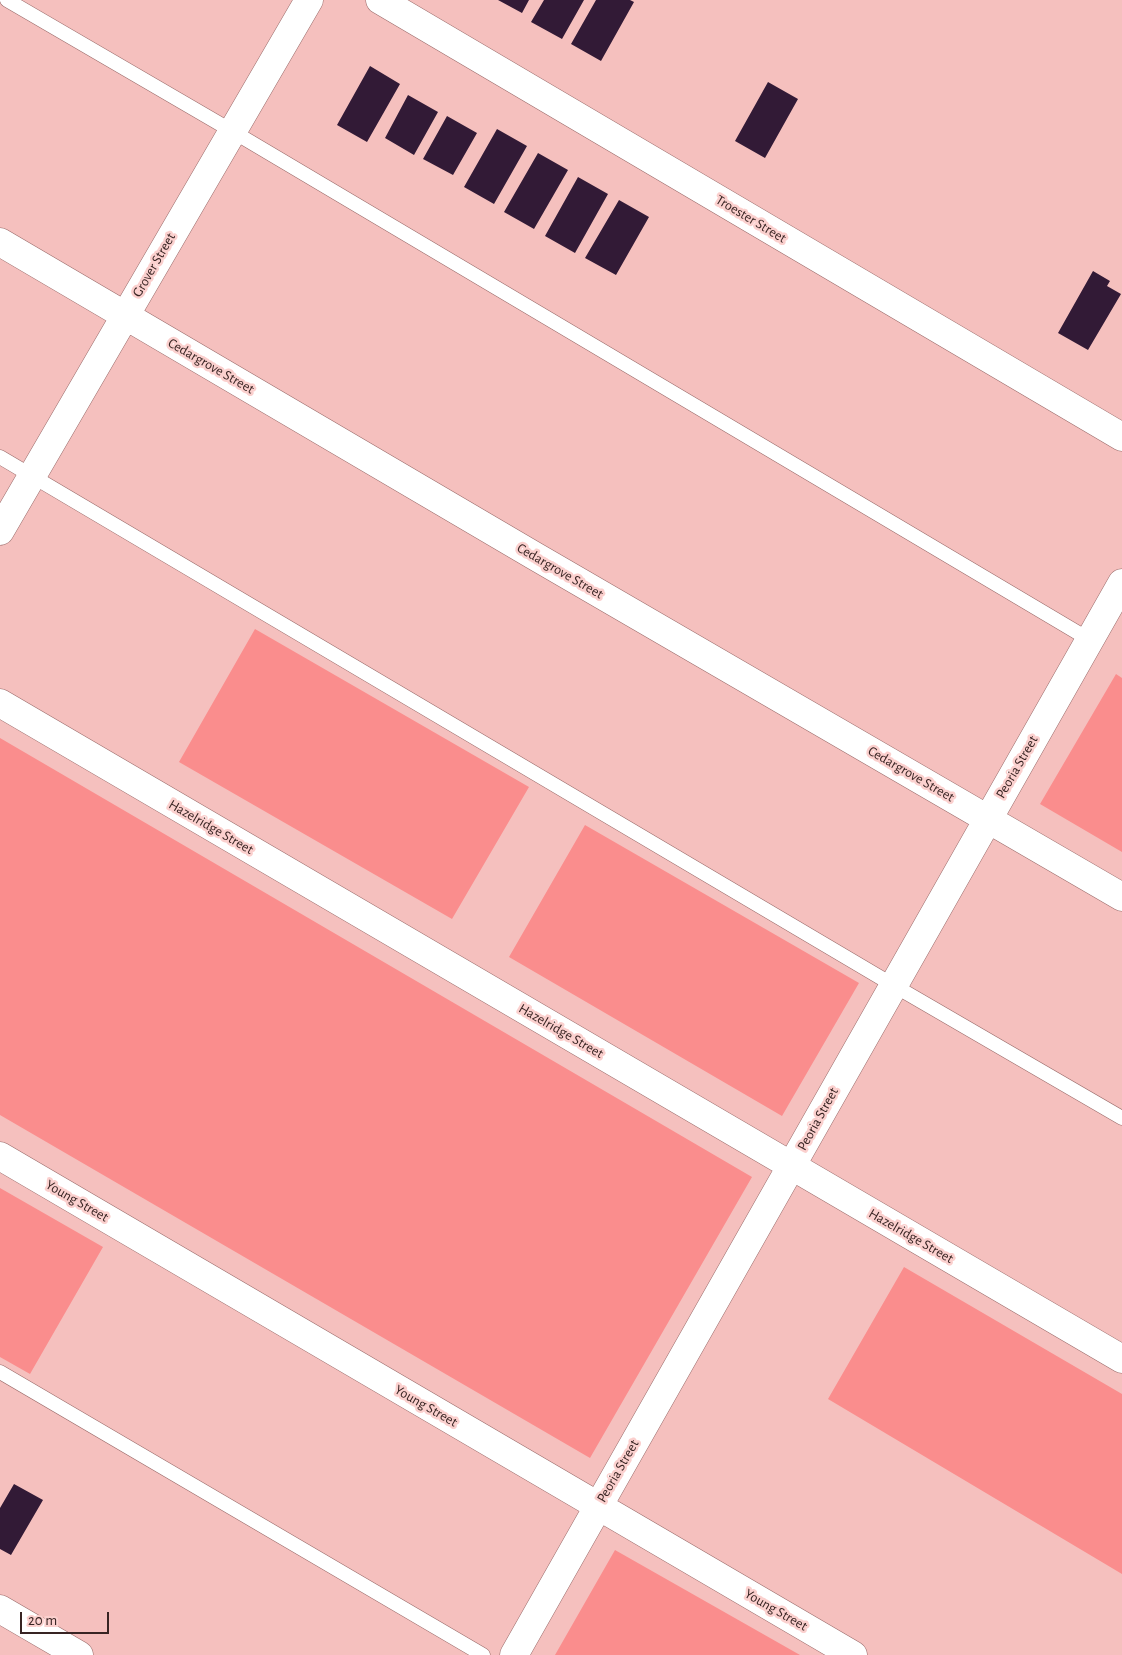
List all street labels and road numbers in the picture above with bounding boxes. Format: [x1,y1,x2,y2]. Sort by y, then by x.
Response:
street label: Troester Street [713,191,789,247]
street label: Grover Street [129,230,179,300]
street label: Cedargrove Street [165,334,257,398]
street label: Cedargrove Street [514,539,606,603]
street label: Peoria Street [992,733,1042,801]
street label: Cedargrove Street [865,742,957,806]
street label: Hazelridge Street [166,796,256,858]
street label: Hazelridge Street [516,1000,606,1062]
street label: Peoria Street [794,1085,842,1153]
street label: Young Street [43,1176,111,1226]
street label: Hazelridge Street [866,1205,956,1267]
street label: Young Street [392,1381,460,1431]
street label: Peoria Street [593,1437,643,1505]
street label: Young Street [742,1585,810,1635]

